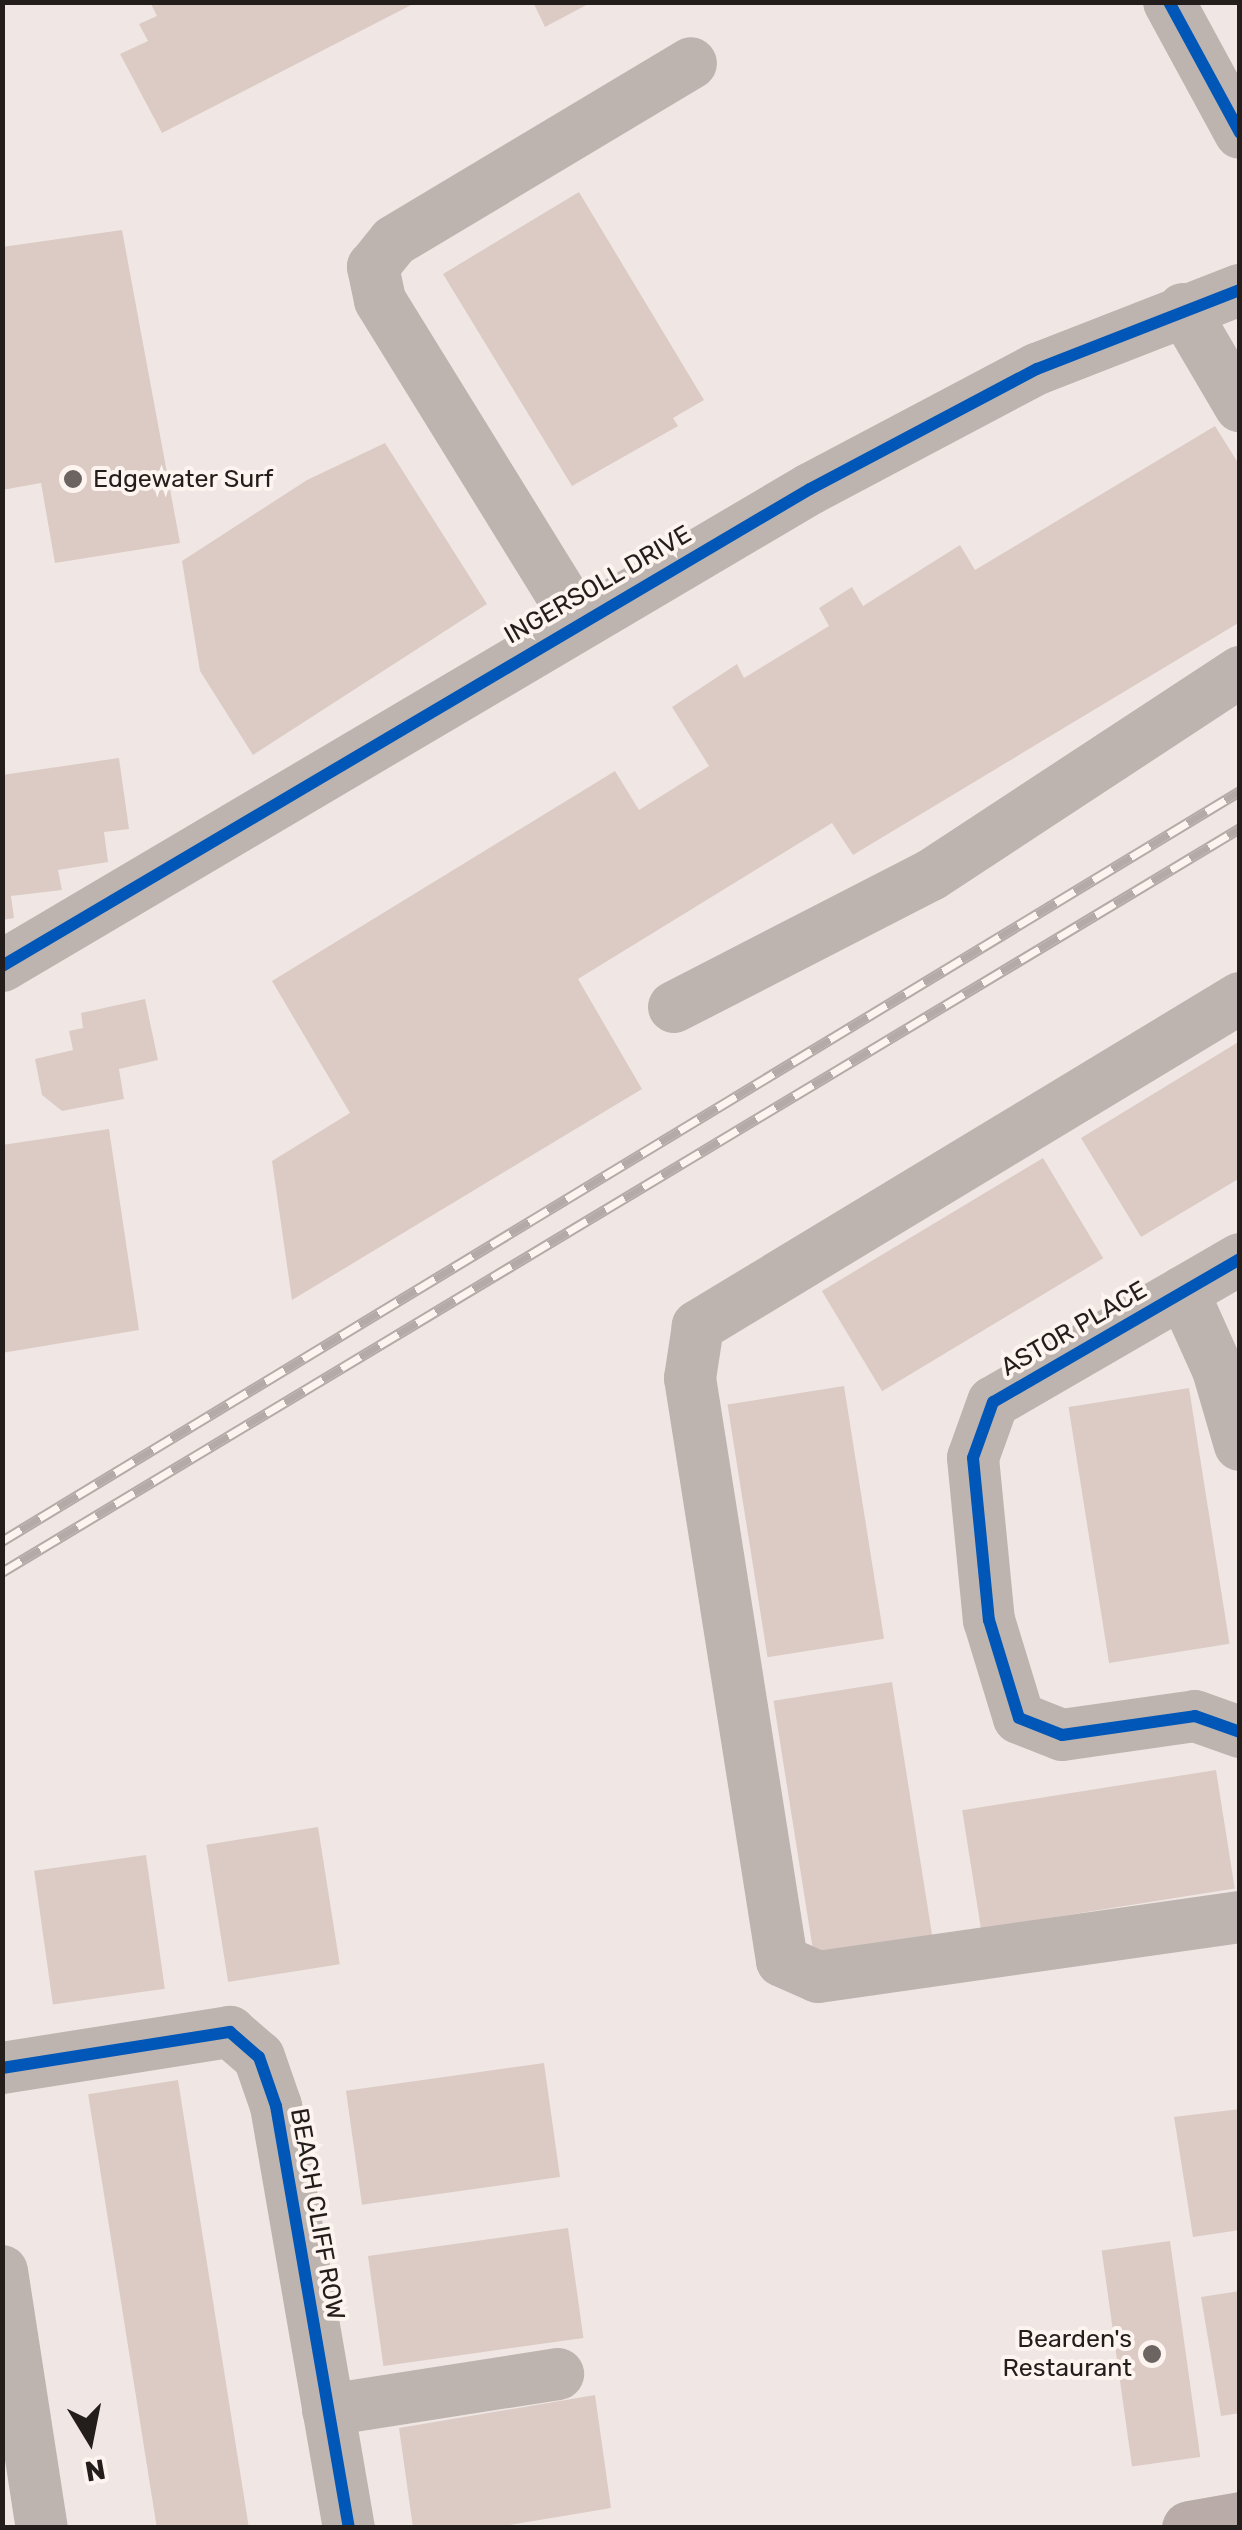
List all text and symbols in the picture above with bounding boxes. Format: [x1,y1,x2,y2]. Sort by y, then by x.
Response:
place label: Edgewater Surf [93,464,274,494]
marker: Edgewater Surf [62,468,84,490]
street label: INGERSOLL DRIVE [499,519,697,651]
street label: ASTOR PLACE [996,1275,1152,1383]
street label: BEACH CLIFF ROW [284,2106,350,2322]
place label: Bearden's Restaurant [1003,2325,1132,2384]
marker: Bearden's Restaurant [1141,2343,1163,2365]
north arrow [40,2390,140,2490]
text: N [83,2452,108,2488]

